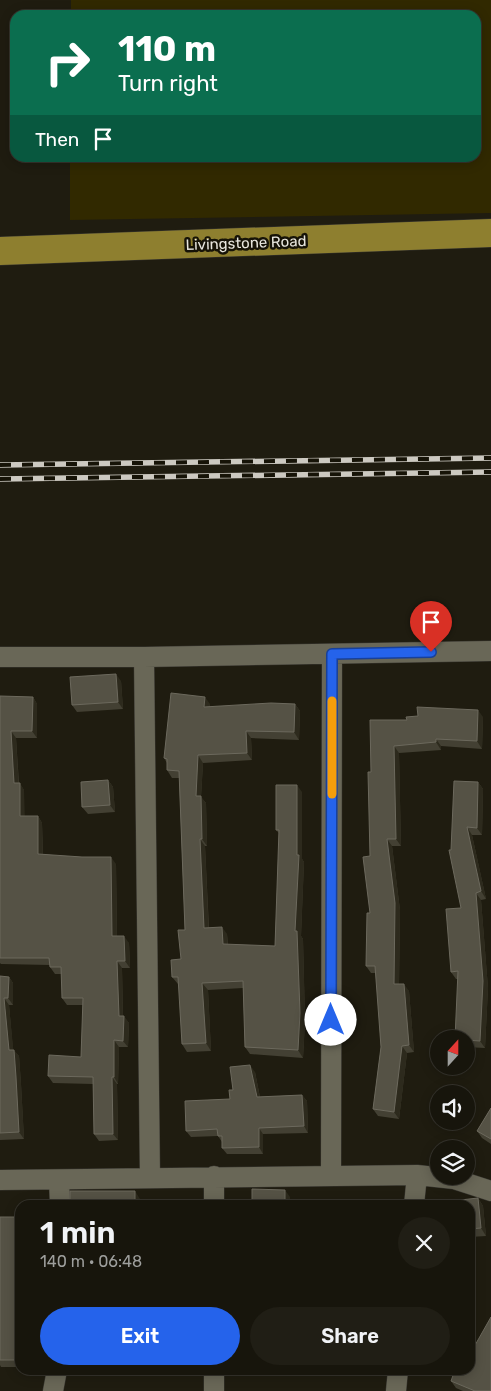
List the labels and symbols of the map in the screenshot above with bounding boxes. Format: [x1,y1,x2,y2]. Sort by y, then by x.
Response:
street label: Livingstone Road [185,232,307,254]
pin [410,601,452,652]
position arrow [304,993,356,1045]
north arrow [430,1030,475,1075]

